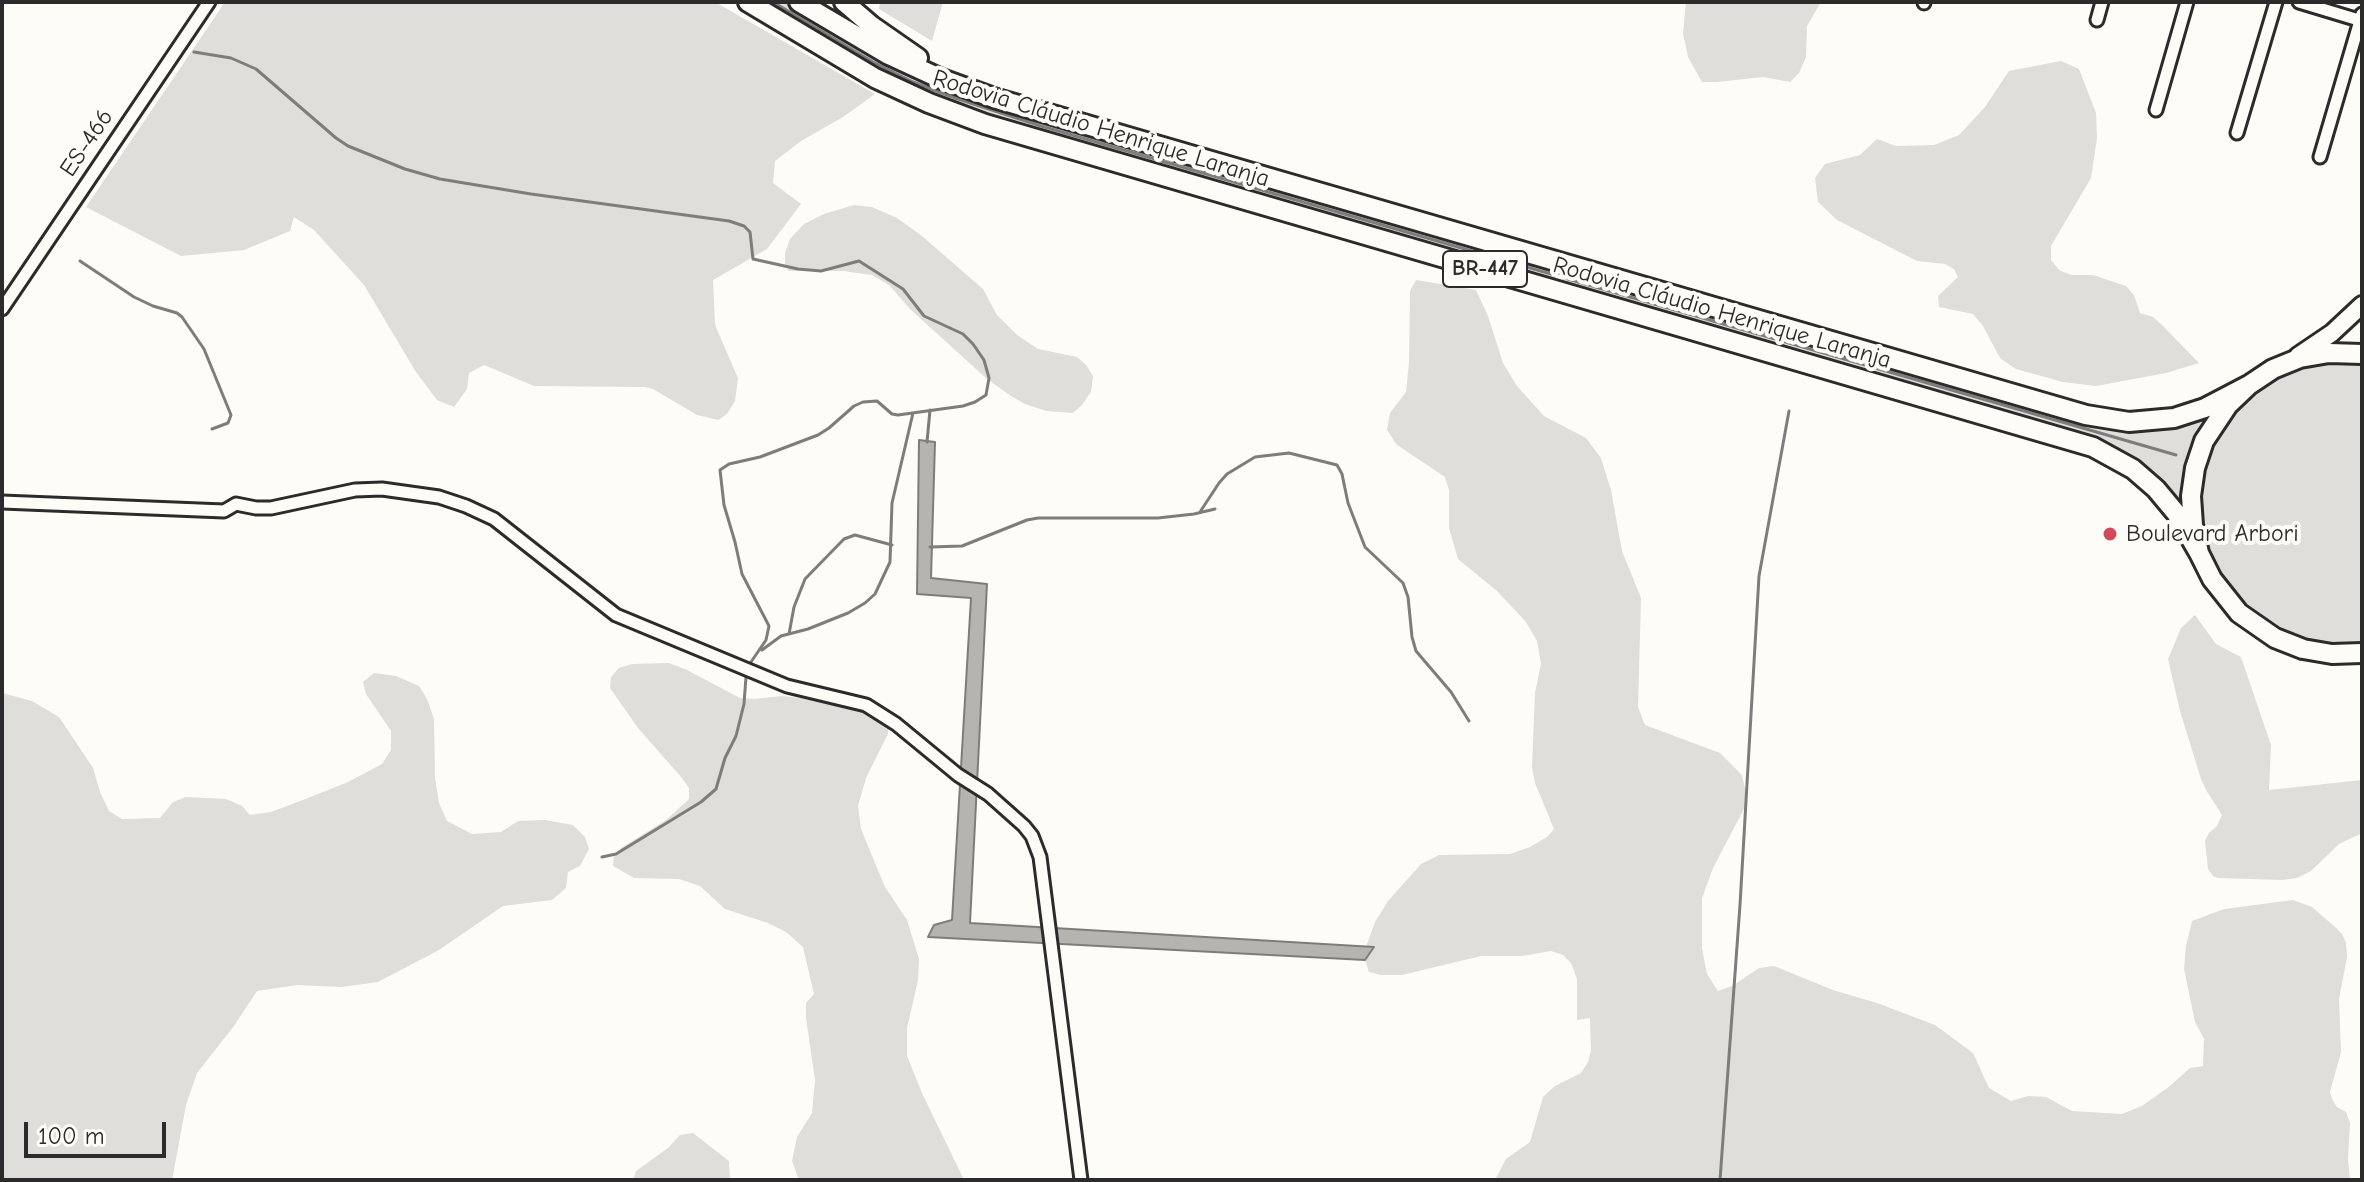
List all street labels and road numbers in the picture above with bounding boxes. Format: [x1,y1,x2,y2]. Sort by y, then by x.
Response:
street label: Rodovia Cláudio Henrique Laranja [929,64,1273,194]
street label: ES-466 [54,104,120,182]
road number: BR-447 [1443,251,1527,287]
street label: Rodovia Cláudio Henrique Laranja [1550,251,1894,375]

